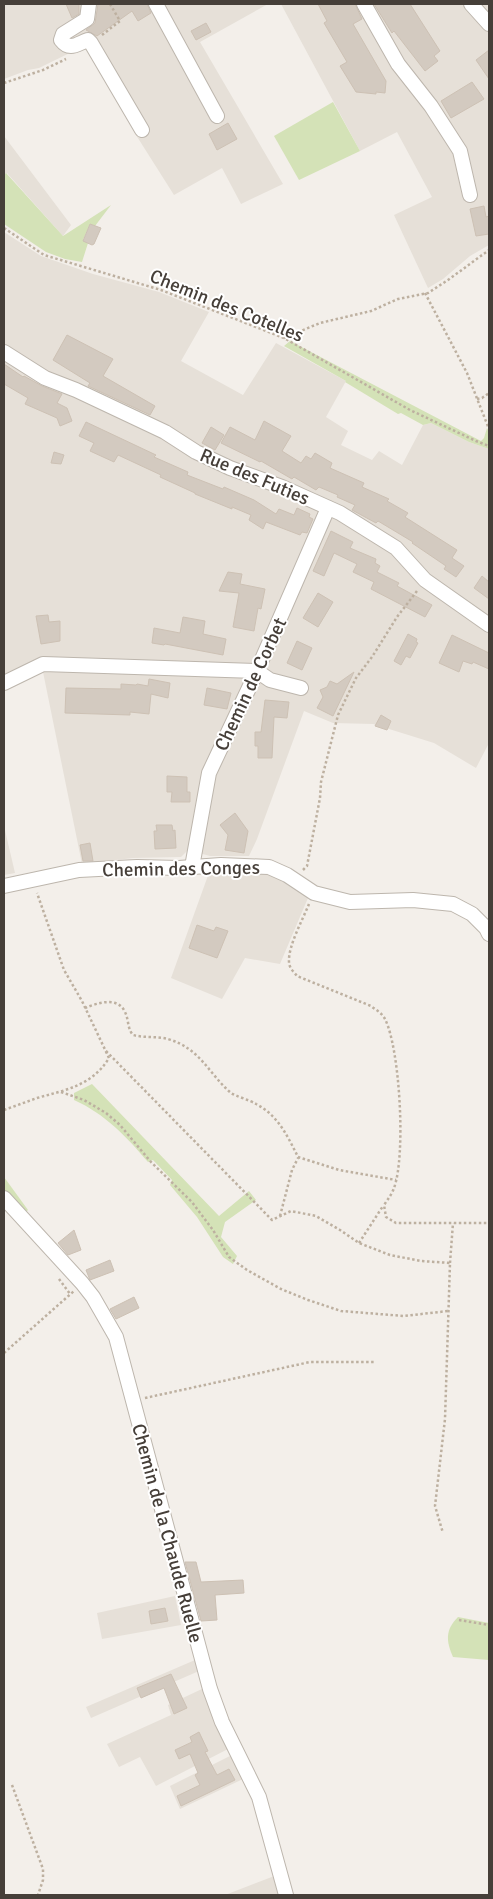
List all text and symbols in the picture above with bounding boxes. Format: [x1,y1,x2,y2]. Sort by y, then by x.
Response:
street label: Chemin des Cotelles [146,264,307,348]
street label: Rue des Futies [196,443,313,511]
street label: Chemin de Corbet [210,614,292,755]
street label: Chemin des Conges [102,856,260,882]
street label: Chemin de la Chaude Ruelle [126,1421,208,1646]

